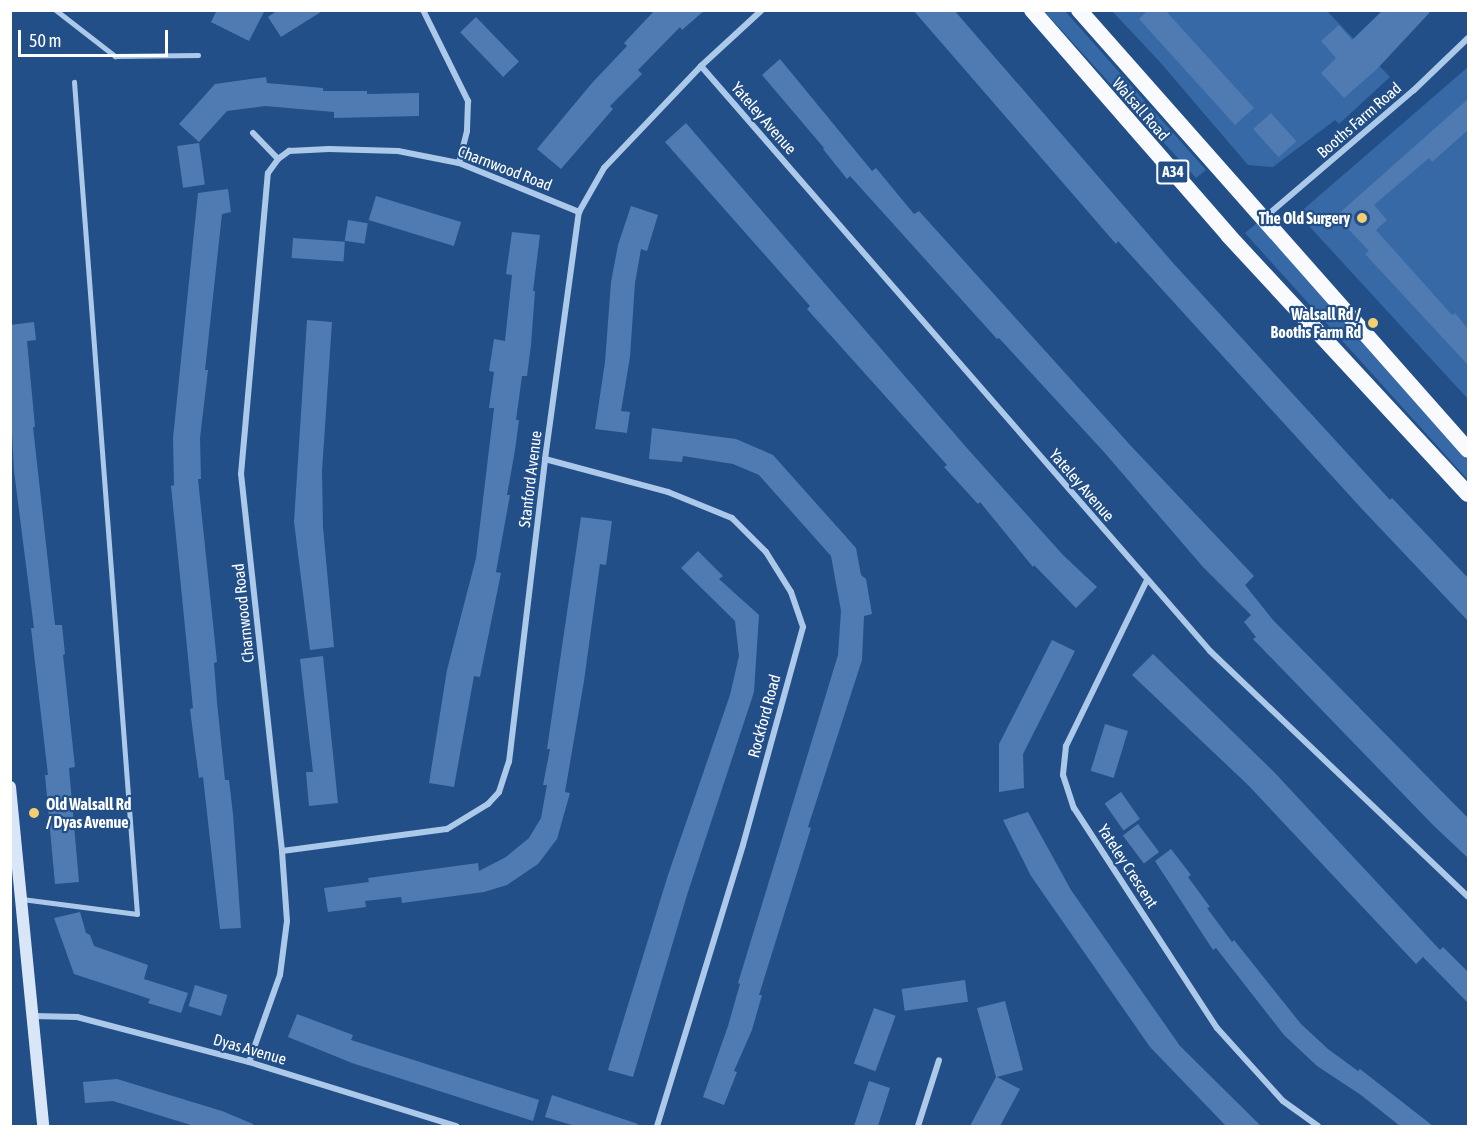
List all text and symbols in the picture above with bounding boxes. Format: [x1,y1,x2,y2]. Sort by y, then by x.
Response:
scale bar [21,18,171,56]
text: 50 m [29,30,61,51]
street label: Walsall Road [1108,74,1174,144]
street label: Yateley Avenue [727,78,801,158]
street label: Booths Farm Road [1313,78,1405,162]
street label: Charnwood Road [455,141,555,195]
road number: A34 [1155,160,1191,184]
place label: The Old Surgery [1259,208,1350,228]
marker: The Old Surgery [1355,211,1369,225]
place label: Walsall Rd / Booths Farm Rd [1271,304,1361,342]
marker: Walsall Rd / Booths Farm Rd [1366,316,1380,330]
street label: Stanford Avenue [515,430,545,528]
street label: Yateley Avenue [1045,445,1119,525]
street label: Charnwood Road [228,562,258,664]
street label: Rockford Road [744,672,784,760]
place label: Old Walsall Rd / Dyas Avenue [46,794,131,832]
marker: Old Walsall Rd / Dyas Avenue [27,806,41,820]
street label: Yateley Crescent [1094,821,1162,911]
street label: Dyas Avenue [211,1029,289,1069]

